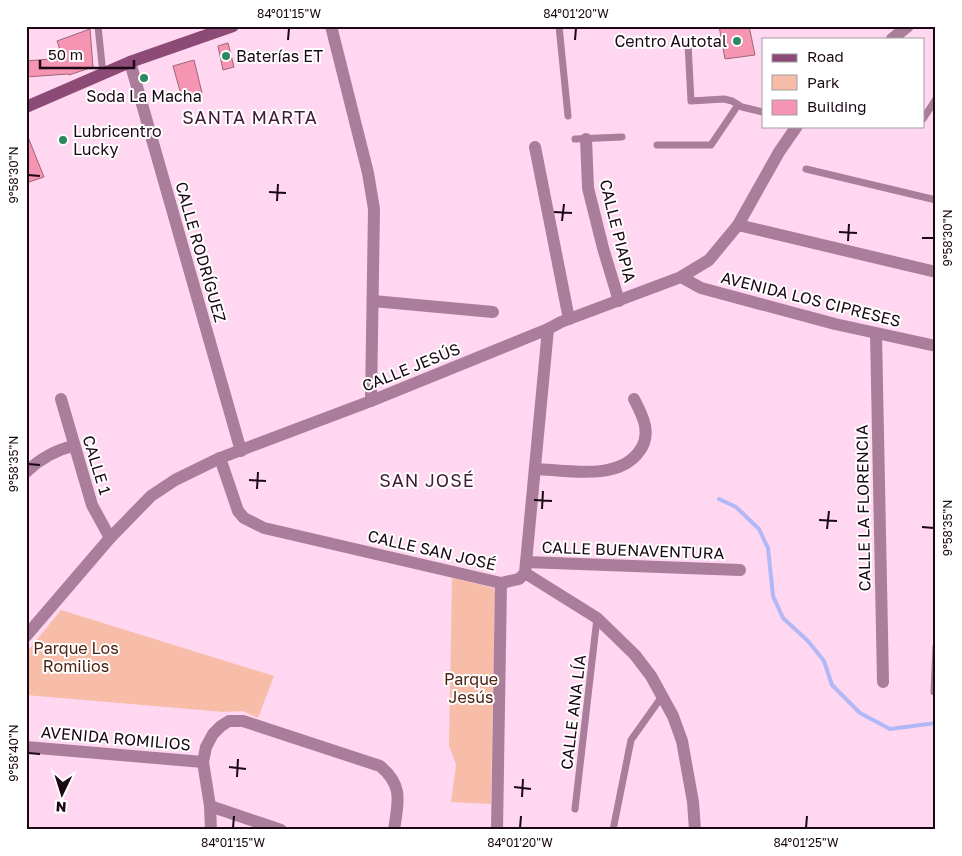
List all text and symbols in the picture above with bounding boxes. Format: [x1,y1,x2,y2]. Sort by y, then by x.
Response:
text: 84°01'15"W [257,6,321,21]
text: 84°01'20"W [543,6,609,21]
place label: Centro Autotal [614,31,727,51]
marker: Centro Autotal [731,35,743,47]
scale bar [40,38,134,70]
legend [762,38,924,128]
text: 50 m [48,45,83,63]
place label: Baterías ET [236,46,323,66]
text: Road [807,47,844,65]
marker: Baterías ET [220,50,232,62]
marker: Soda La Macha [138,72,150,84]
text: Park [807,73,840,91]
place label: Soda La Macha [86,86,202,106]
text: Building [807,97,867,115]
district label: SANTA MARTA [182,106,318,128]
place label: Lubricentro Lucky [73,121,162,159]
marker: Lubricentro Lucky [57,134,69,146]
text: 9°58'30"N [6,146,21,204]
street label: CALLE PIAPIA [596,177,641,285]
street label: CALLE RODRÍGUEZ [171,179,231,325]
text: 9°58'30"N [940,209,955,267]
street label: AVENIDA LOS CIPRESES [719,267,903,331]
street label: CALLE JESÚS [359,338,463,396]
street label: CALLE LA FLORENCIA [852,424,874,592]
street label: CALLE 1 [79,433,116,497]
text: 9°58'35"N [6,436,21,492]
district label: SAN JOSÉ [379,469,475,491]
text: 9°58'35"N [940,500,955,556]
street label: CALLE SAN JOSÉ [366,526,498,574]
street label: CALLE BUENAVENTURA [541,537,725,563]
park label: Parque Los Romilios [33,638,119,676]
street label: CALLE ANA LÍA [556,653,590,771]
park label: Parque Jesús [444,669,498,707]
street label: AVENIDA ROMILIOS [40,721,192,755]
text: 9°58'40"N [6,724,21,782]
north arrow [38,768,88,818]
text: N [55,799,67,816]
text: 84°01'15"W [201,835,265,850]
text: 84°01'20"W [487,835,553,850]
text: 84°01'25"W [774,835,839,850]

